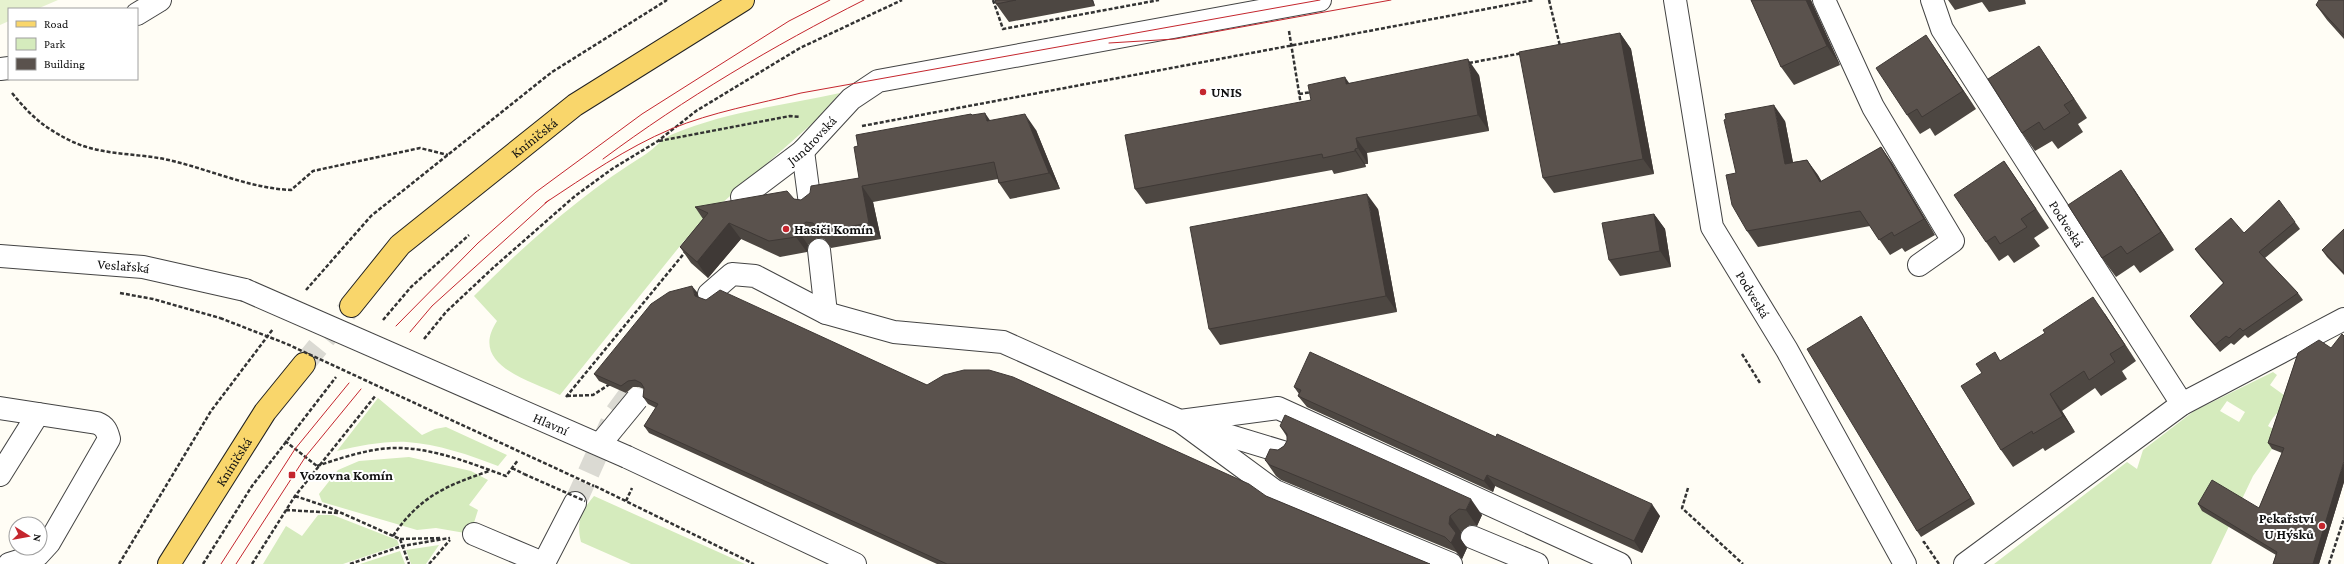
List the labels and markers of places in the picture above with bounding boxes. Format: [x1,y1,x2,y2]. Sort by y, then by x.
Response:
place label: UNIS [1211,84,1242,100]
marker: UNIS [1198,87,1208,97]
place label: Hasiči Komín [794,221,873,237]
marker: Hasiči Komín [781,224,791,234]
place label: Vozovna Komín [299,467,393,483]
marker: Vozovna Komín [287,470,297,480]
place label: Pekařství U Hýsků [2259,510,2315,542]
marker: Pekařství U Hýsků [2317,521,2327,531]

